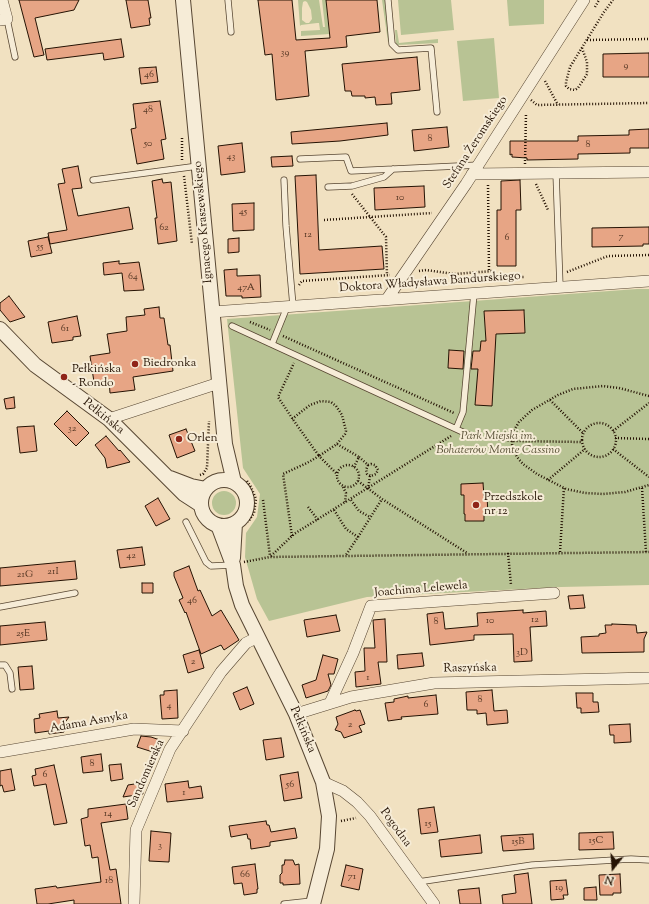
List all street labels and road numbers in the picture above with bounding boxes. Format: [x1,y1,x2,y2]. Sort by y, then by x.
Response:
street label: Stefana Żeromskiego [441,94,511,192]
street label: Ignacego Kraszewskiego [191,160,217,284]
street label: Doktora Władysława Bandurskiego [339,269,521,297]
street label: Pełkińska [79,396,127,438]
street label: Joachima Lelewela [374,579,468,601]
street label: Raszyńska [443,661,497,677]
street label: Pełkińska [286,705,318,755]
street label: Adama Asnyka [49,709,129,737]
street label: Sandomierska [126,738,168,810]
street label: Pogodna [376,806,414,850]

